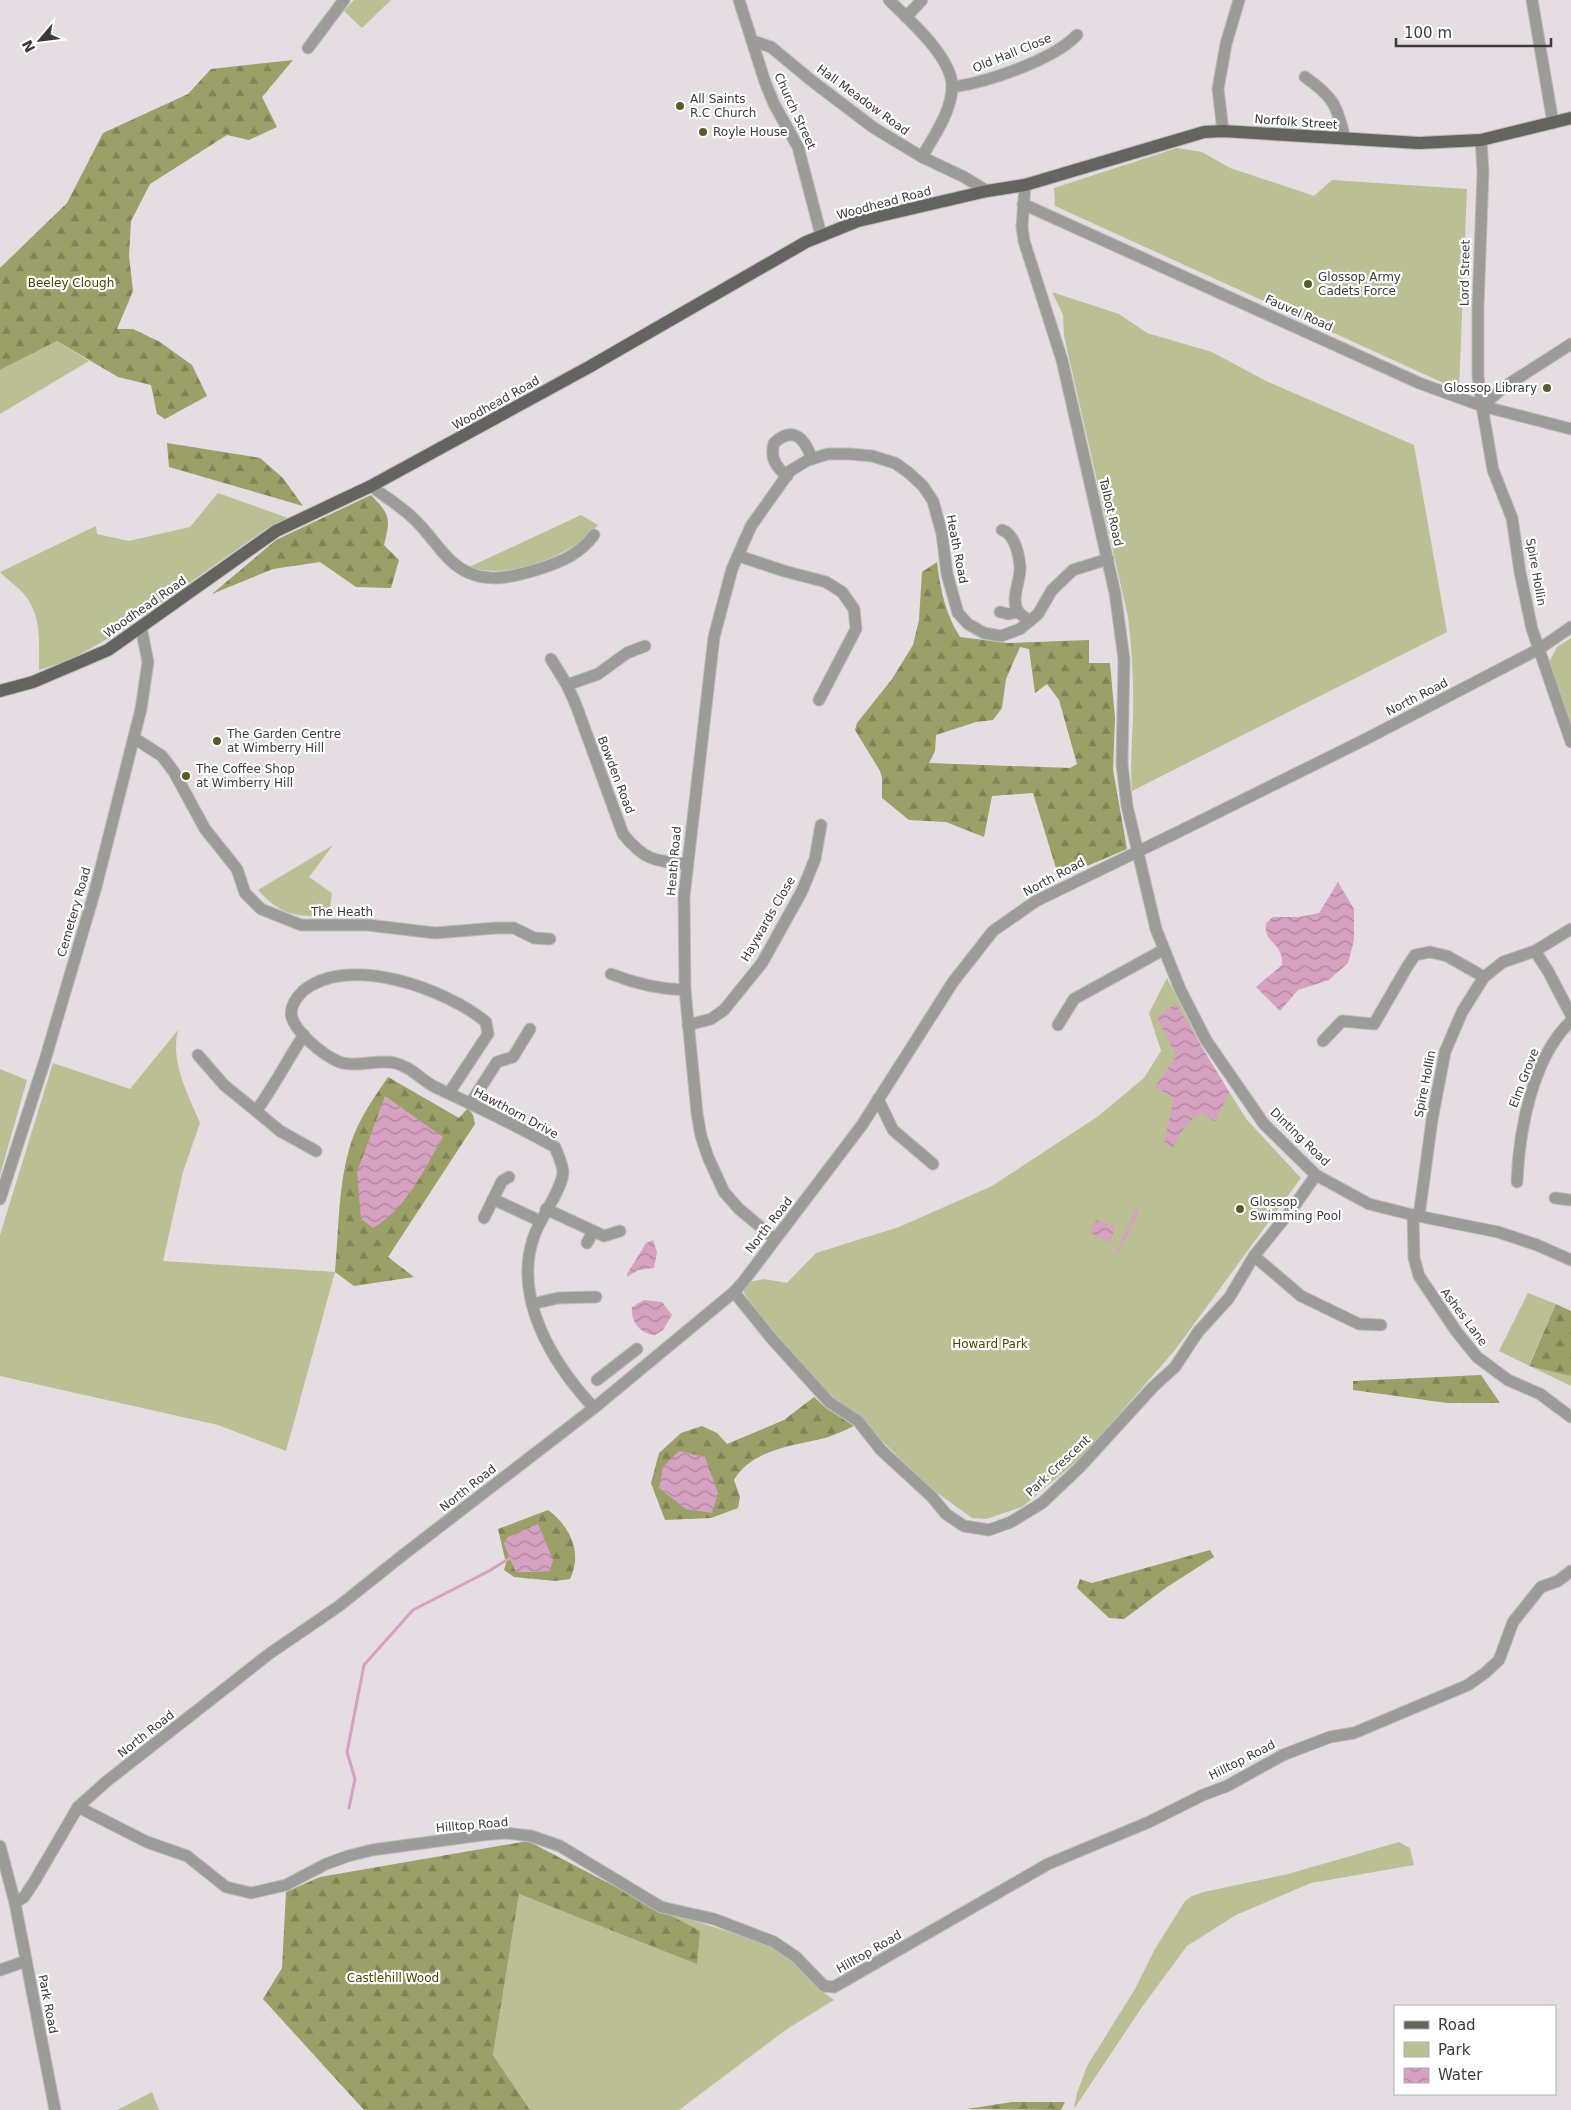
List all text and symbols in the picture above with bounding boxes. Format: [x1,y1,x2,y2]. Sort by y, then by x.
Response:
north arrow [15,15,65,65]
scale bar [1396,15,1551,47]
text: 100 m [1404,24,1452,42]
street label: Old Hall Close [971,31,1053,75]
text: N [19,37,38,55]
street label: Hall Meadow Road [814,62,912,138]
street label: Church Street [771,71,819,152]
place label: All Saints R.C Church [690,92,756,120]
marker: All Saints R.C Church [674,100,686,112]
street label: Norfolk Street [1254,112,1338,132]
place label: Royle House [713,125,787,139]
marker: Royle House [697,126,709,138]
street label: Woodhead Road [835,184,933,222]
street label: Lord Street [1457,239,1473,306]
place label: Glossop Army Cadets Force [1318,270,1401,298]
park label: Beeley Clough [28,276,114,290]
marker: Glossop Army Cadets Force [1302,278,1314,290]
street label: Fauvel Road [1263,292,1335,334]
street label: Woodhead Road [450,373,542,433]
place label: Glossop Library [1444,381,1537,395]
marker: Glossop Library [1541,382,1553,394]
street label: Talbot Road [1096,476,1126,547]
street label: Heath Road [943,513,971,585]
street label: Spire Hollin [1523,537,1549,607]
street label: Woodhead Road [101,573,189,641]
street label: North Road [1384,675,1450,719]
place label: The Garden Centre at Wimberry Hill [226,727,341,755]
street label: Bowden Road [595,734,637,816]
marker: The Garden Centre at Wimberry Hill [211,735,223,747]
place label: The Coffee Shop at Wimberry Hill [195,762,295,790]
marker: The Coffee Shop at Wimberry Hill [180,770,192,782]
street label: Heath Road [664,826,684,896]
street label: North Road [1021,855,1087,899]
street label: Cemetery Road [54,865,94,959]
street label: Haywards Close [738,874,798,964]
street label: The Heath [310,905,373,919]
street label: Elm Grove [1506,1046,1542,1110]
street label: Spire Hollin [1412,1049,1438,1119]
street label: Hawthorn Drive [471,1085,561,1141]
street label: Dinting Road [1267,1105,1333,1169]
street label: North Road [743,1194,795,1256]
place label: Glossop Swimming Pool [1250,1195,1341,1223]
marker: Glossop Swimming Pool [1234,1203,1246,1215]
street label: Ashes Lane [1438,1285,1490,1349]
park label: Howard Park [952,1337,1028,1351]
street label: Park Crescent [1023,1432,1093,1499]
street label: North Road [437,1462,499,1514]
street label: North Road [115,1708,177,1760]
street label: Hilltop Road [1206,1737,1278,1783]
street label: Hilltop Road [435,1815,509,1835]
street label: Hilltop Road [834,1928,904,1976]
park label: Castlehill Wood [347,1971,439,1985]
street label: Park Road [35,1973,61,2035]
legend [1394,2005,1556,2095]
text: Road [1438,2016,1476,2034]
text: Park [1438,2041,1471,2059]
text: Water [1438,2066,1483,2084]

